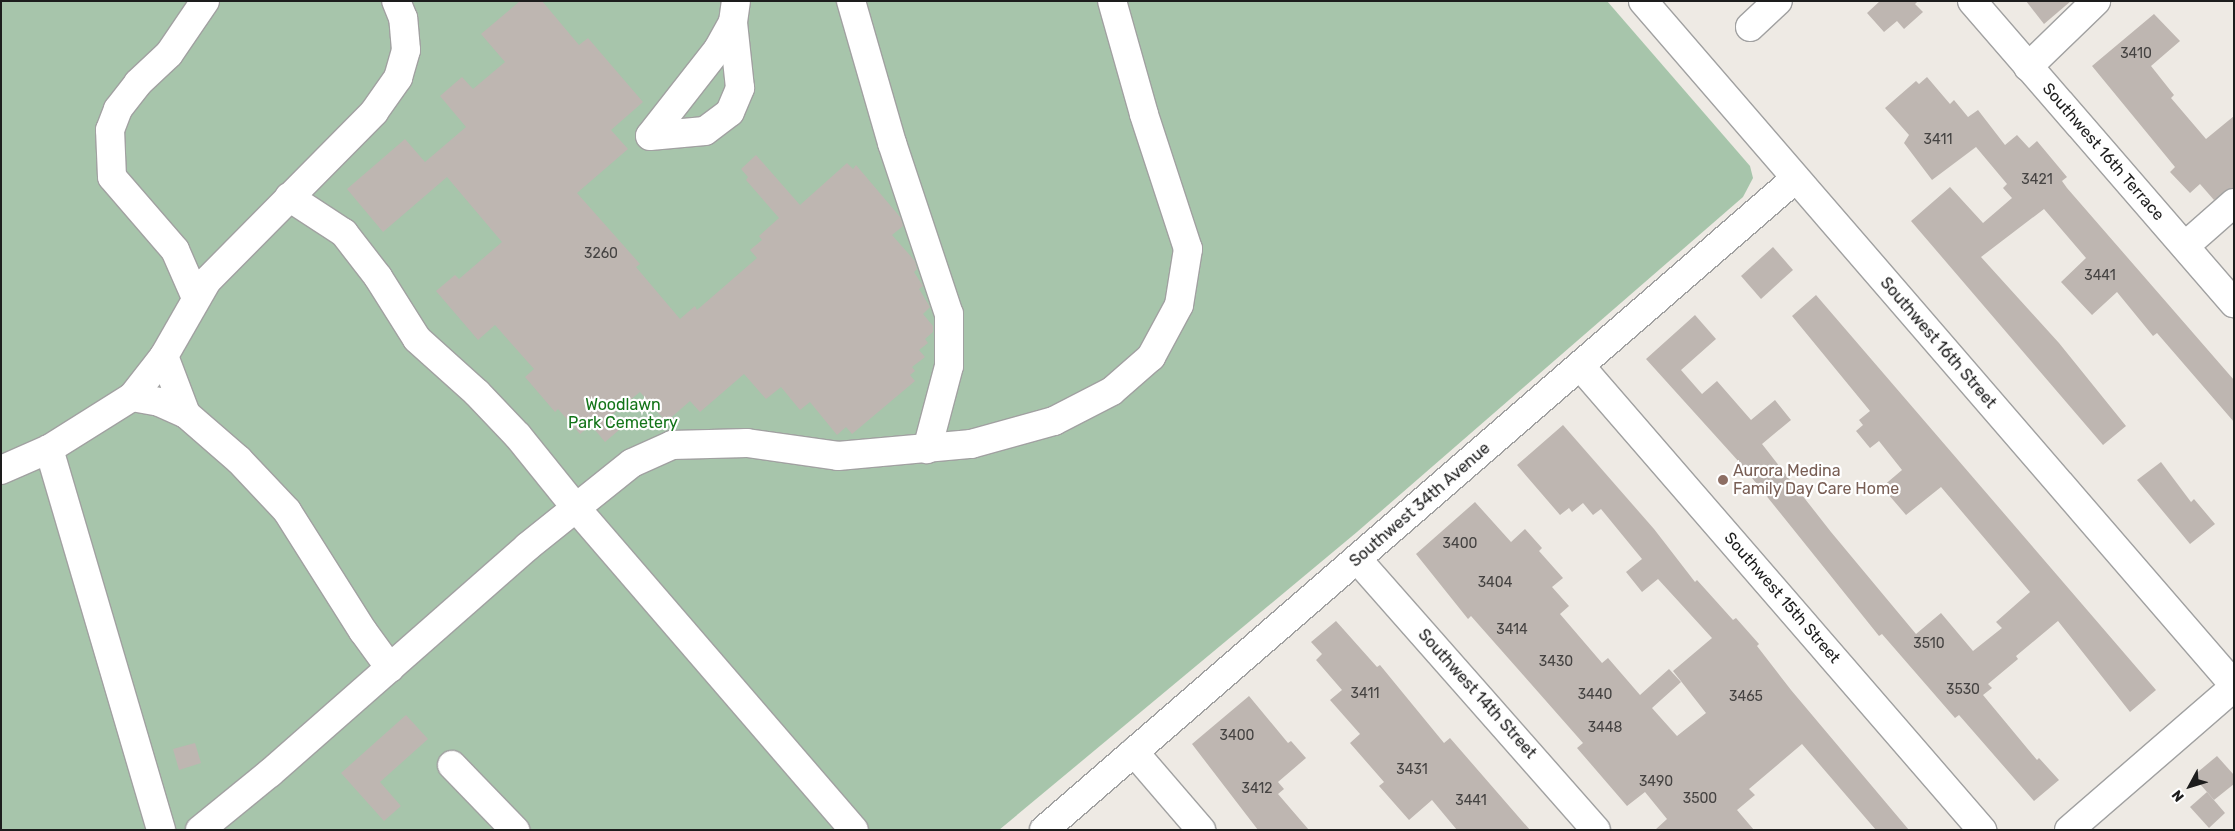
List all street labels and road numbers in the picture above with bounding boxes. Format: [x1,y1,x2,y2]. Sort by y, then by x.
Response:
street label: Southwest 16th Terrace [2038,79,2168,225]
street label: Southwest 16th Street [1876,274,2000,412]
street label: Southwest 34th Avenue [1346,439,1494,571]
street label: Southwest 15th Street [1720,529,1844,667]
street label: Southwest 14th Street [1414,625,1540,763]

